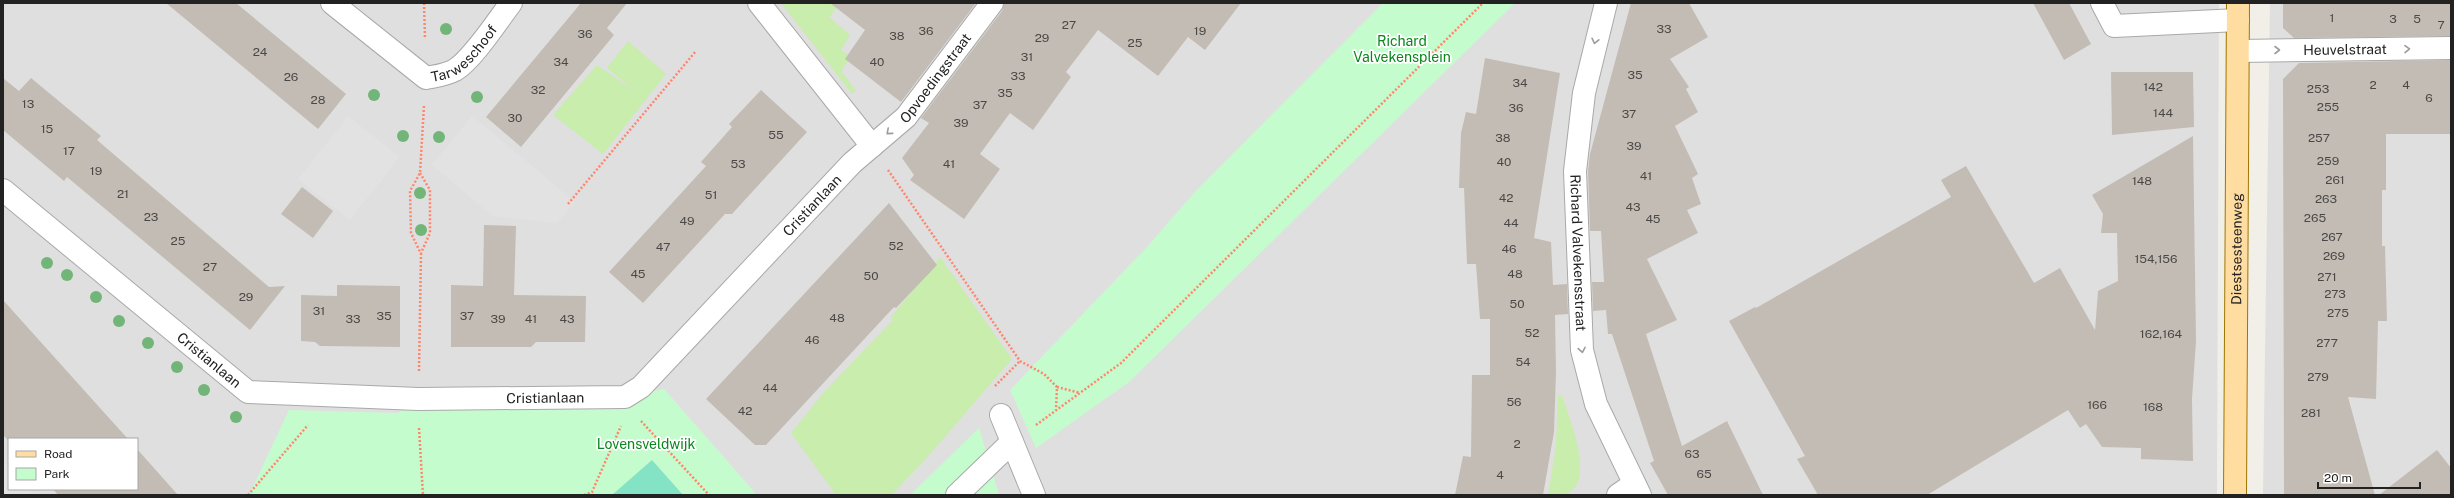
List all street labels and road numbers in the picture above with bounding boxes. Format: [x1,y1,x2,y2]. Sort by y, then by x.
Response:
street label: Tarweschoof [430,22,501,85]
street label: Opvoedingstraat [897,30,974,126]
street label: Heuvelstraat [2303,41,2387,58]
street label: Cristianlaan [779,172,845,239]
street label: Richard Valvekensstraat [1567,174,1589,332]
street label: Diestsesteenweg [2228,193,2245,305]
street label: Cristianlaan [174,329,244,391]
street label: Cristianlaan [506,389,584,406]

